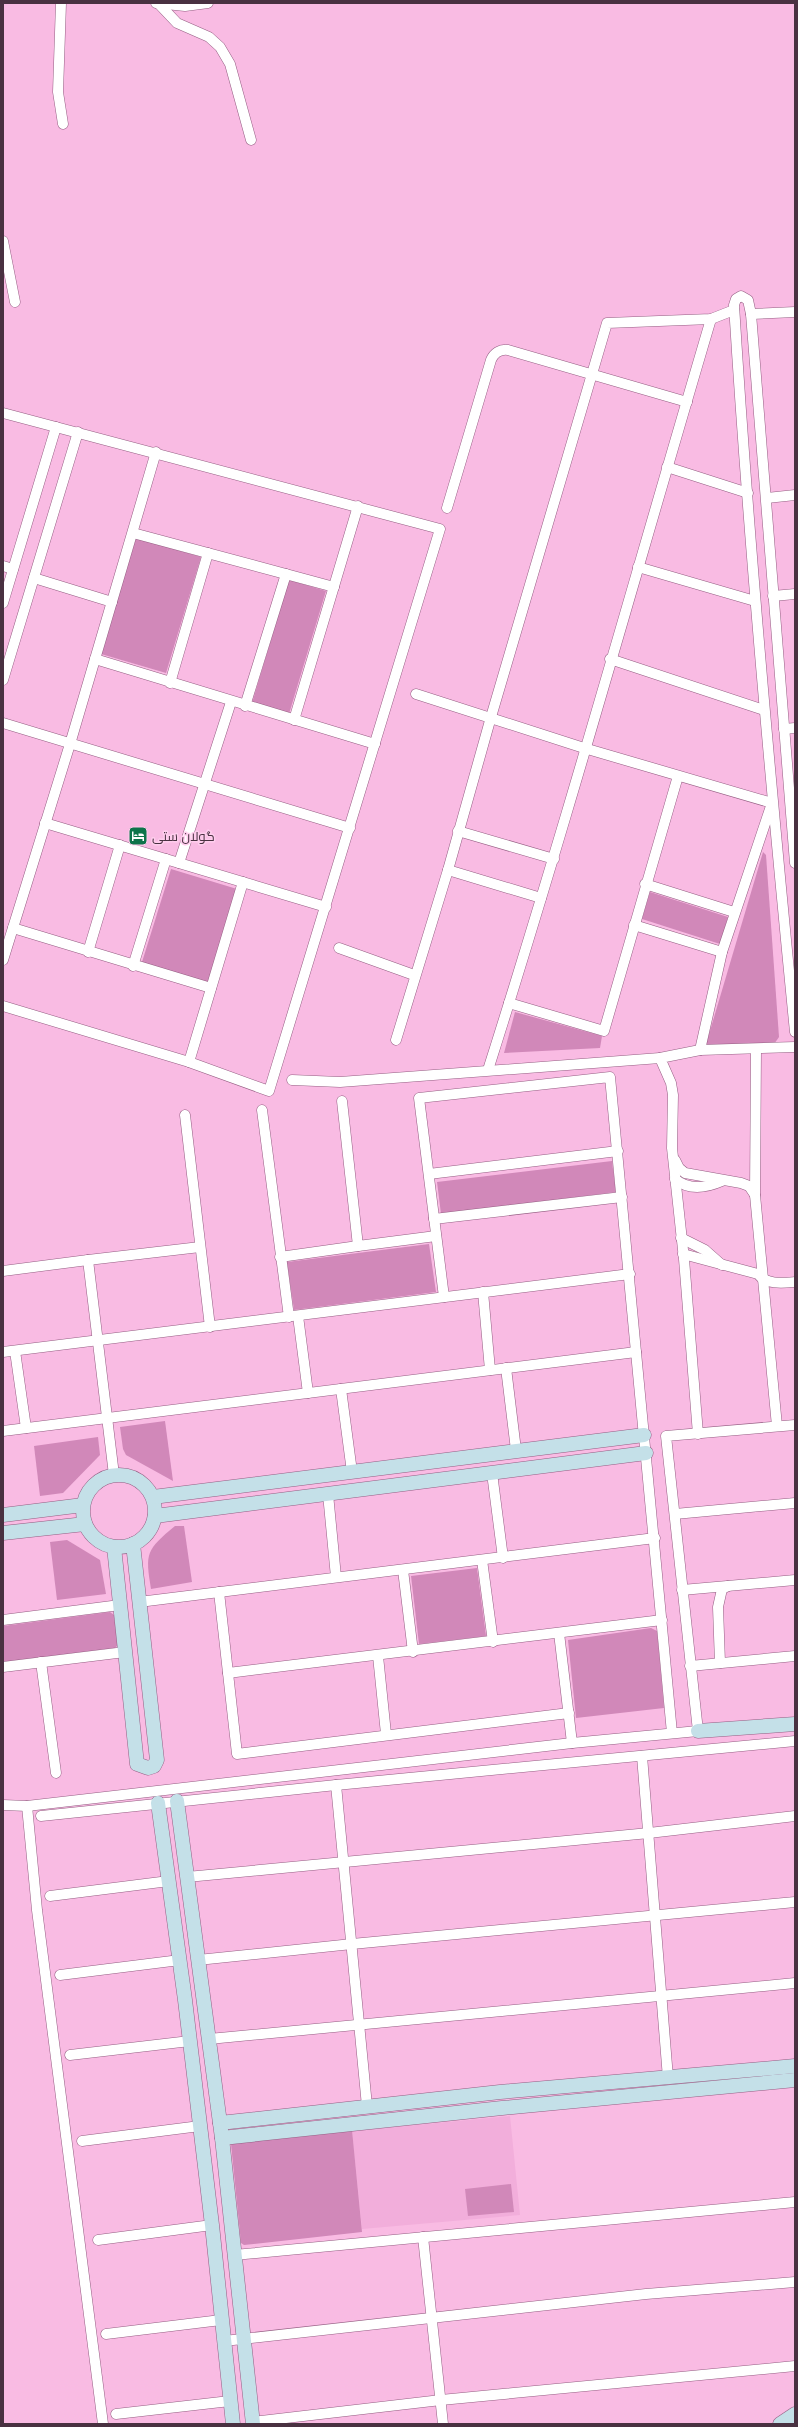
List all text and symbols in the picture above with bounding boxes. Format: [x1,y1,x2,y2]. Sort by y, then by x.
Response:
hotel icon: گولان ستی [127,825,149,847]
place label: گولان ستی [152,827,215,846]

